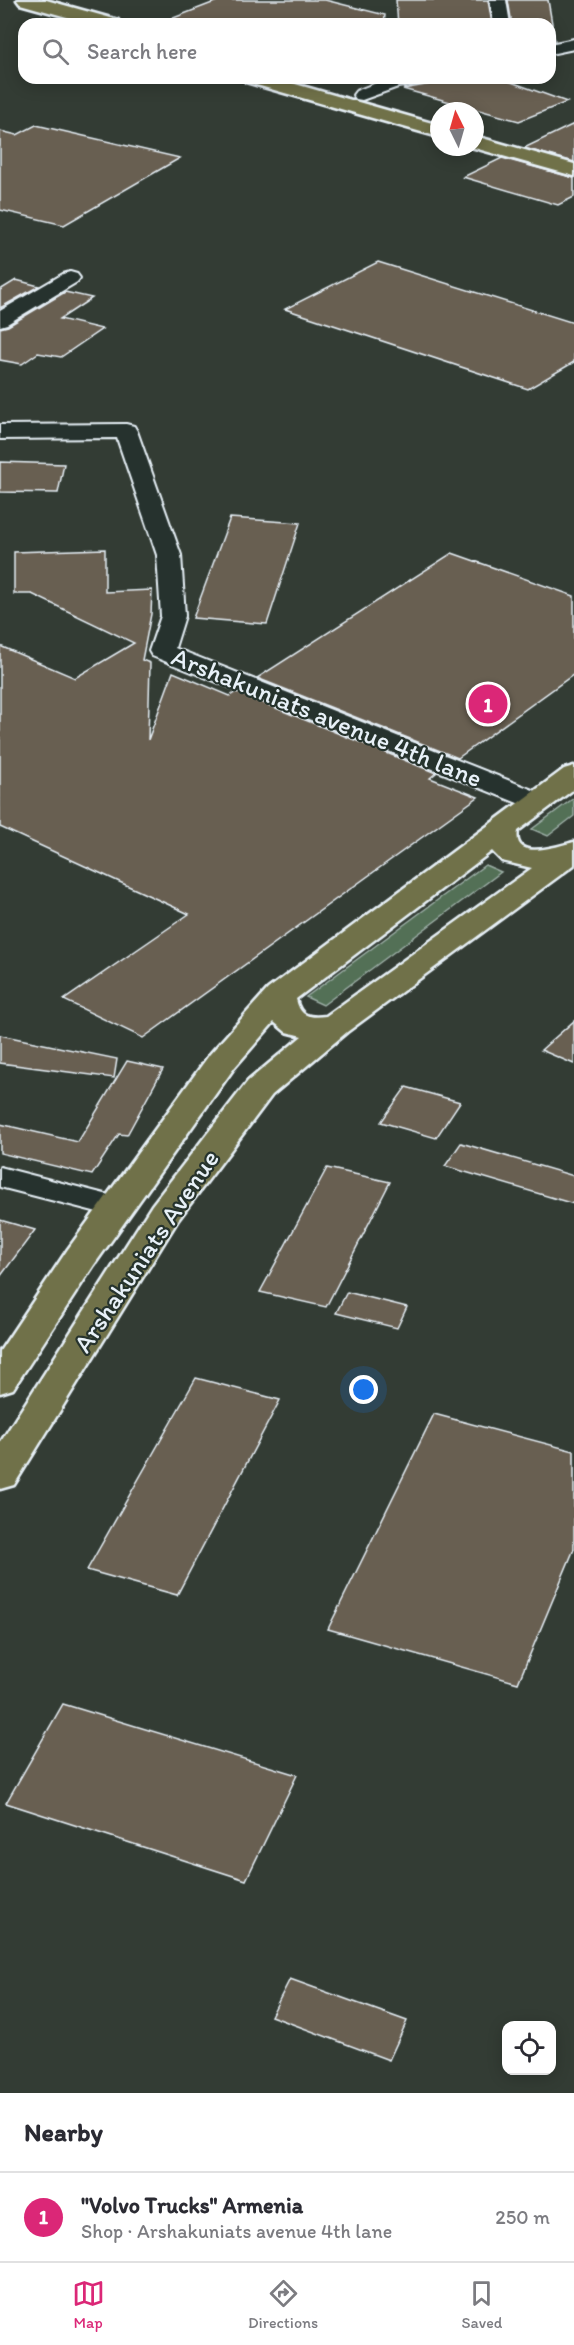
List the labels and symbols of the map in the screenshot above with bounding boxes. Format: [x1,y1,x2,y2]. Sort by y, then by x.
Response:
north arrow [430,102,484,156]
street label: Arshakuniats avenue 4th lane [167,640,487,794]
pin: 1 [468,682,508,726]
street label: Arshakuniats Avenue [66,1144,226,1358]
your location [349,1375,378,1404]

